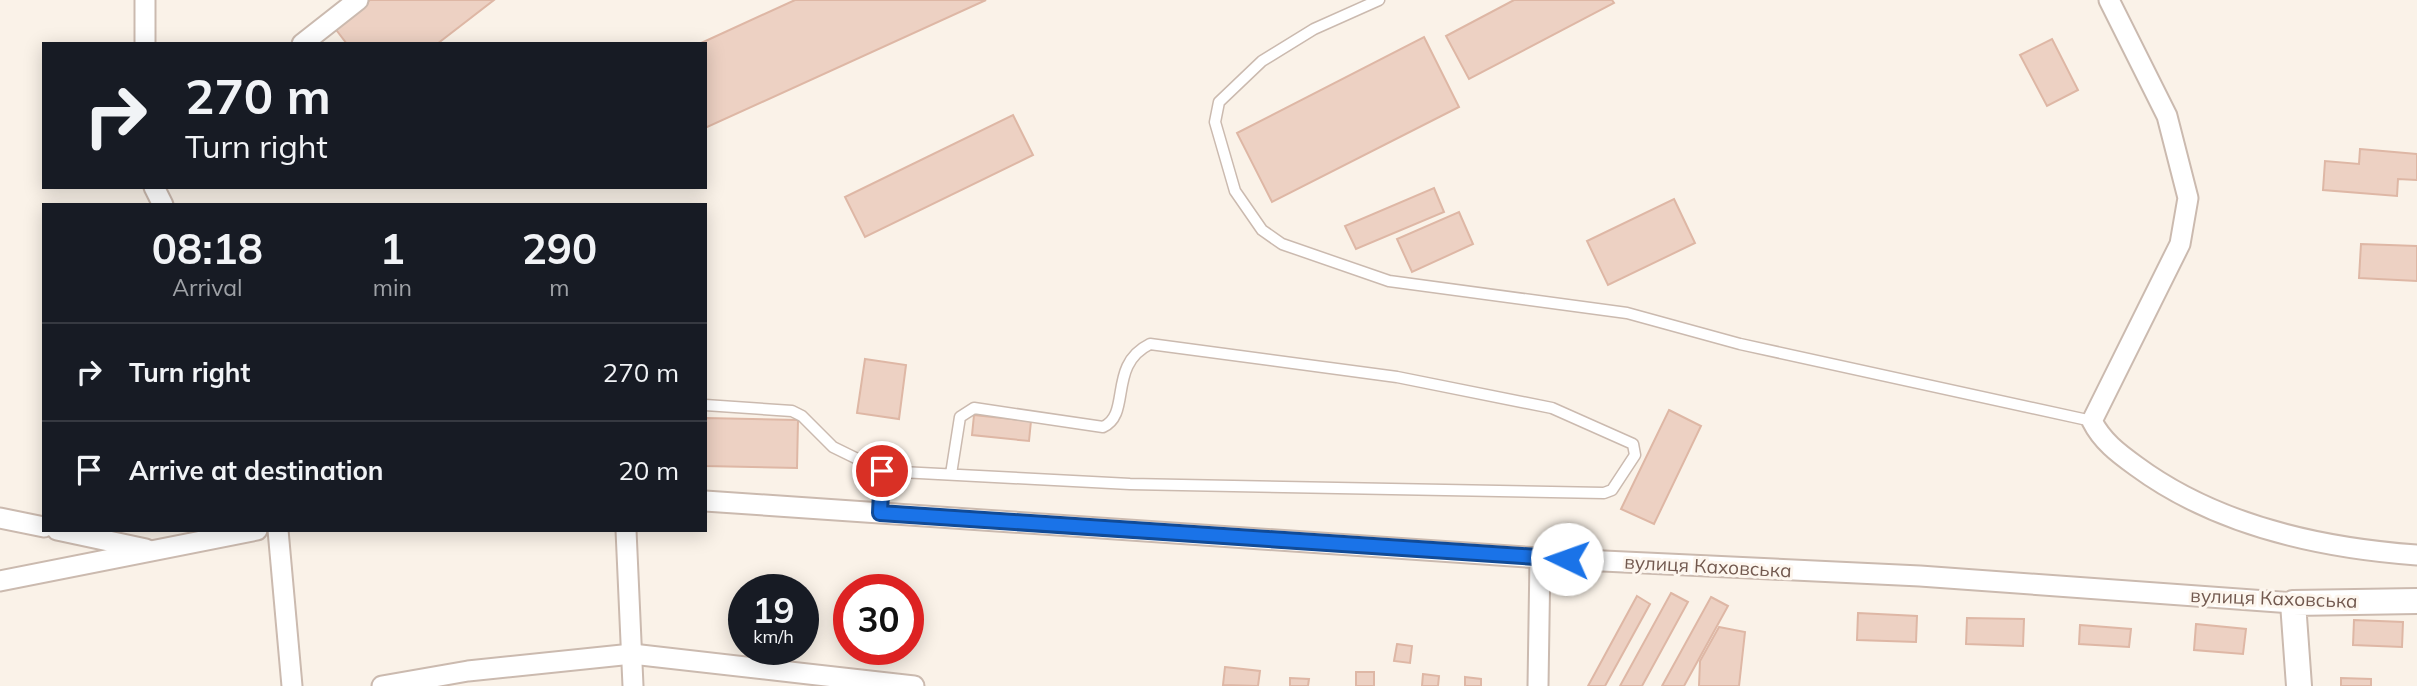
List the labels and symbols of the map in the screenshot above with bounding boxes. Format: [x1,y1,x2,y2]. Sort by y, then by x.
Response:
pin [852,441,912,501]
position arrow [1530,522,1604,596]
street label: вулиця Каховська [1624,550,1792,582]
speed limit sign: 30 [833,574,924,665]
street label: вулиця Каховська [2190,583,2358,613]

